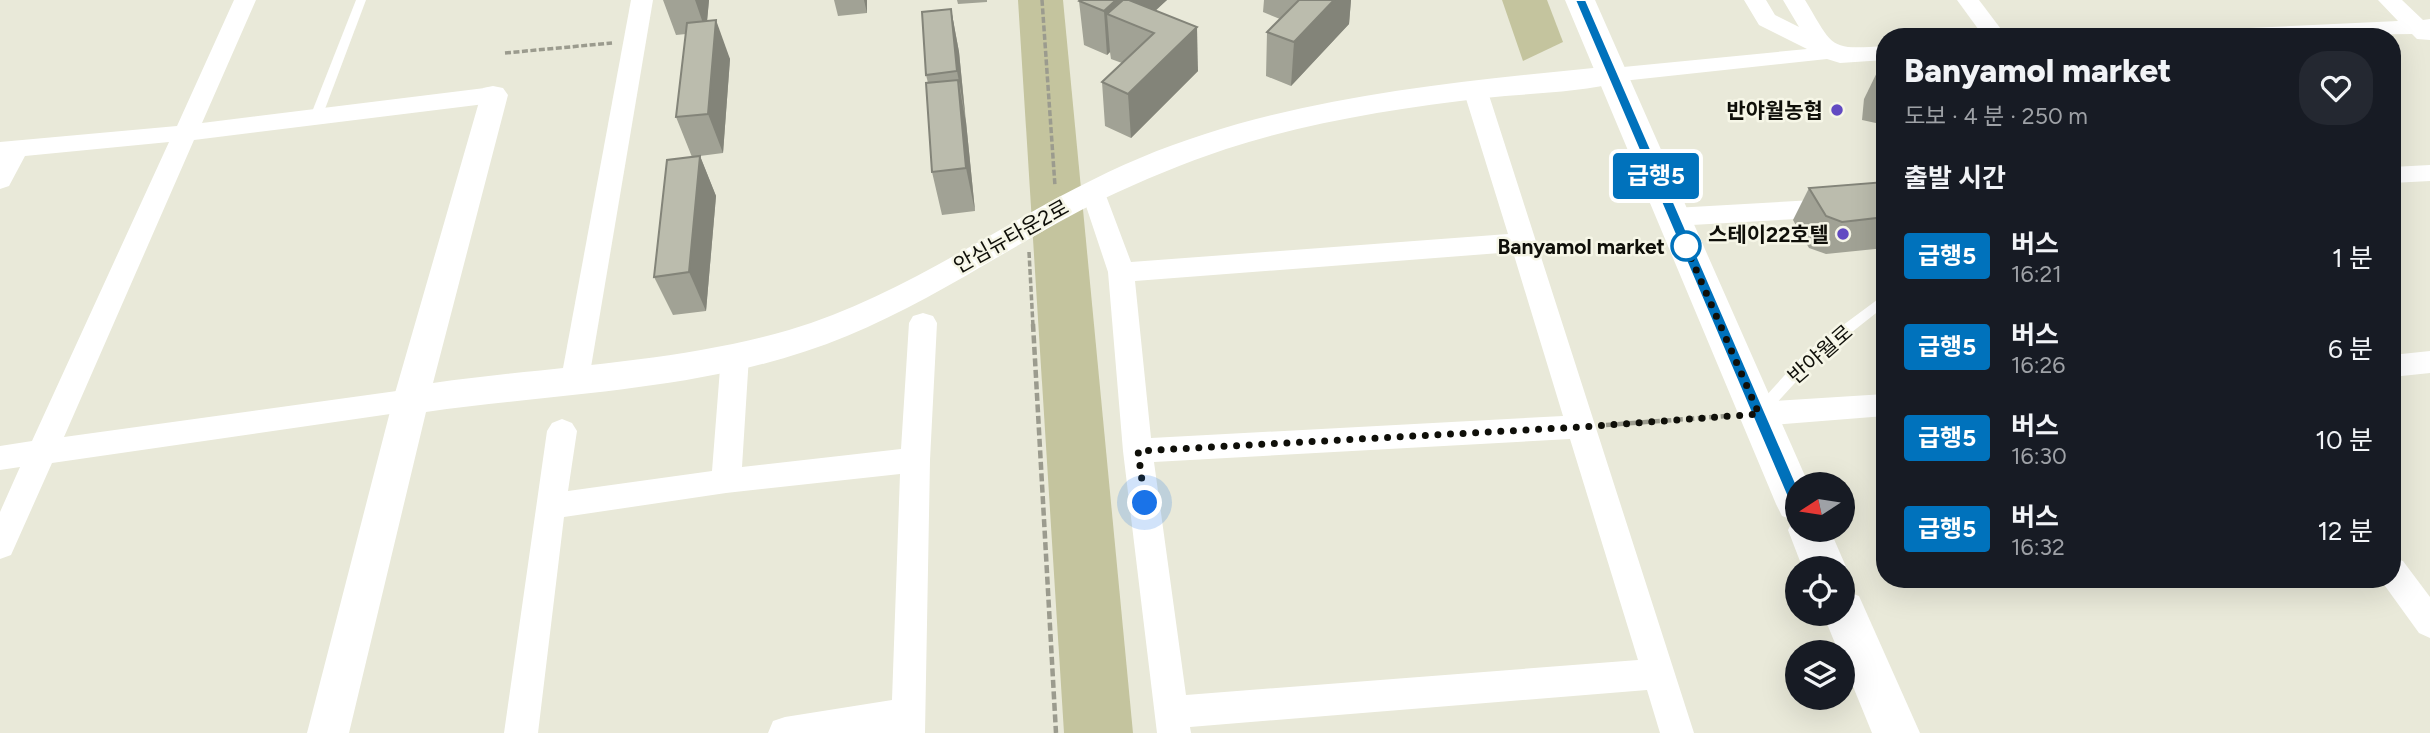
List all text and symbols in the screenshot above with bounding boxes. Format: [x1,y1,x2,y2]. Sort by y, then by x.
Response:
text: Banyamol market [1904,51,2172,90]
button: heart [2299,51,2373,125]
place label: 반야월농협 [1726,98,1823,123]
marker: 반야월농협 [1829,102,1845,118]
text: 도보 · 4 분 · 250 m [1904,102,2088,130]
line badge: 급행5 [1616,153,1696,199]
text: 급행5 [1627,161,1685,190]
text: 출발 시간 [1904,162,2006,194]
street label: 안심뉴타운2로 [949,194,1073,278]
place label: 스테이22호텔 [1708,222,1829,247]
marker: 스테이22호텔 [1835,226,1851,242]
text: 버스 [2011,228,2059,260]
marker: Banyamol market [1671,231,1701,261]
place label: Banyamol market [1497,234,1665,259]
text: 급행5 [1918,241,1976,270]
text: 1 분 [2332,242,2373,274]
text: 16:21 [2011,260,2062,288]
street label: 반야월로 [1783,319,1857,389]
text: 버스 [2011,319,2059,351]
text: 급행5 [1918,332,1976,361]
text: 6 분 [2328,333,2373,365]
text: 16:26 [2011,351,2065,379]
text: 버스 [2011,410,2059,442]
text: 급행5 [1918,423,1976,452]
text: 10 분 [2315,424,2373,456]
text: 16:30 [2011,442,2067,470]
north arrow [1785,472,1855,542]
map controls [1785,472,1855,710]
your location [1127,485,1162,520]
text: 버스 [2011,501,2059,533]
text: 급행5 [1918,514,1976,543]
text: 12 분 [2317,515,2373,547]
text: 16:32 [2011,533,2065,561]
button: locate [1785,556,1855,626]
button: layers [1785,640,1855,710]

